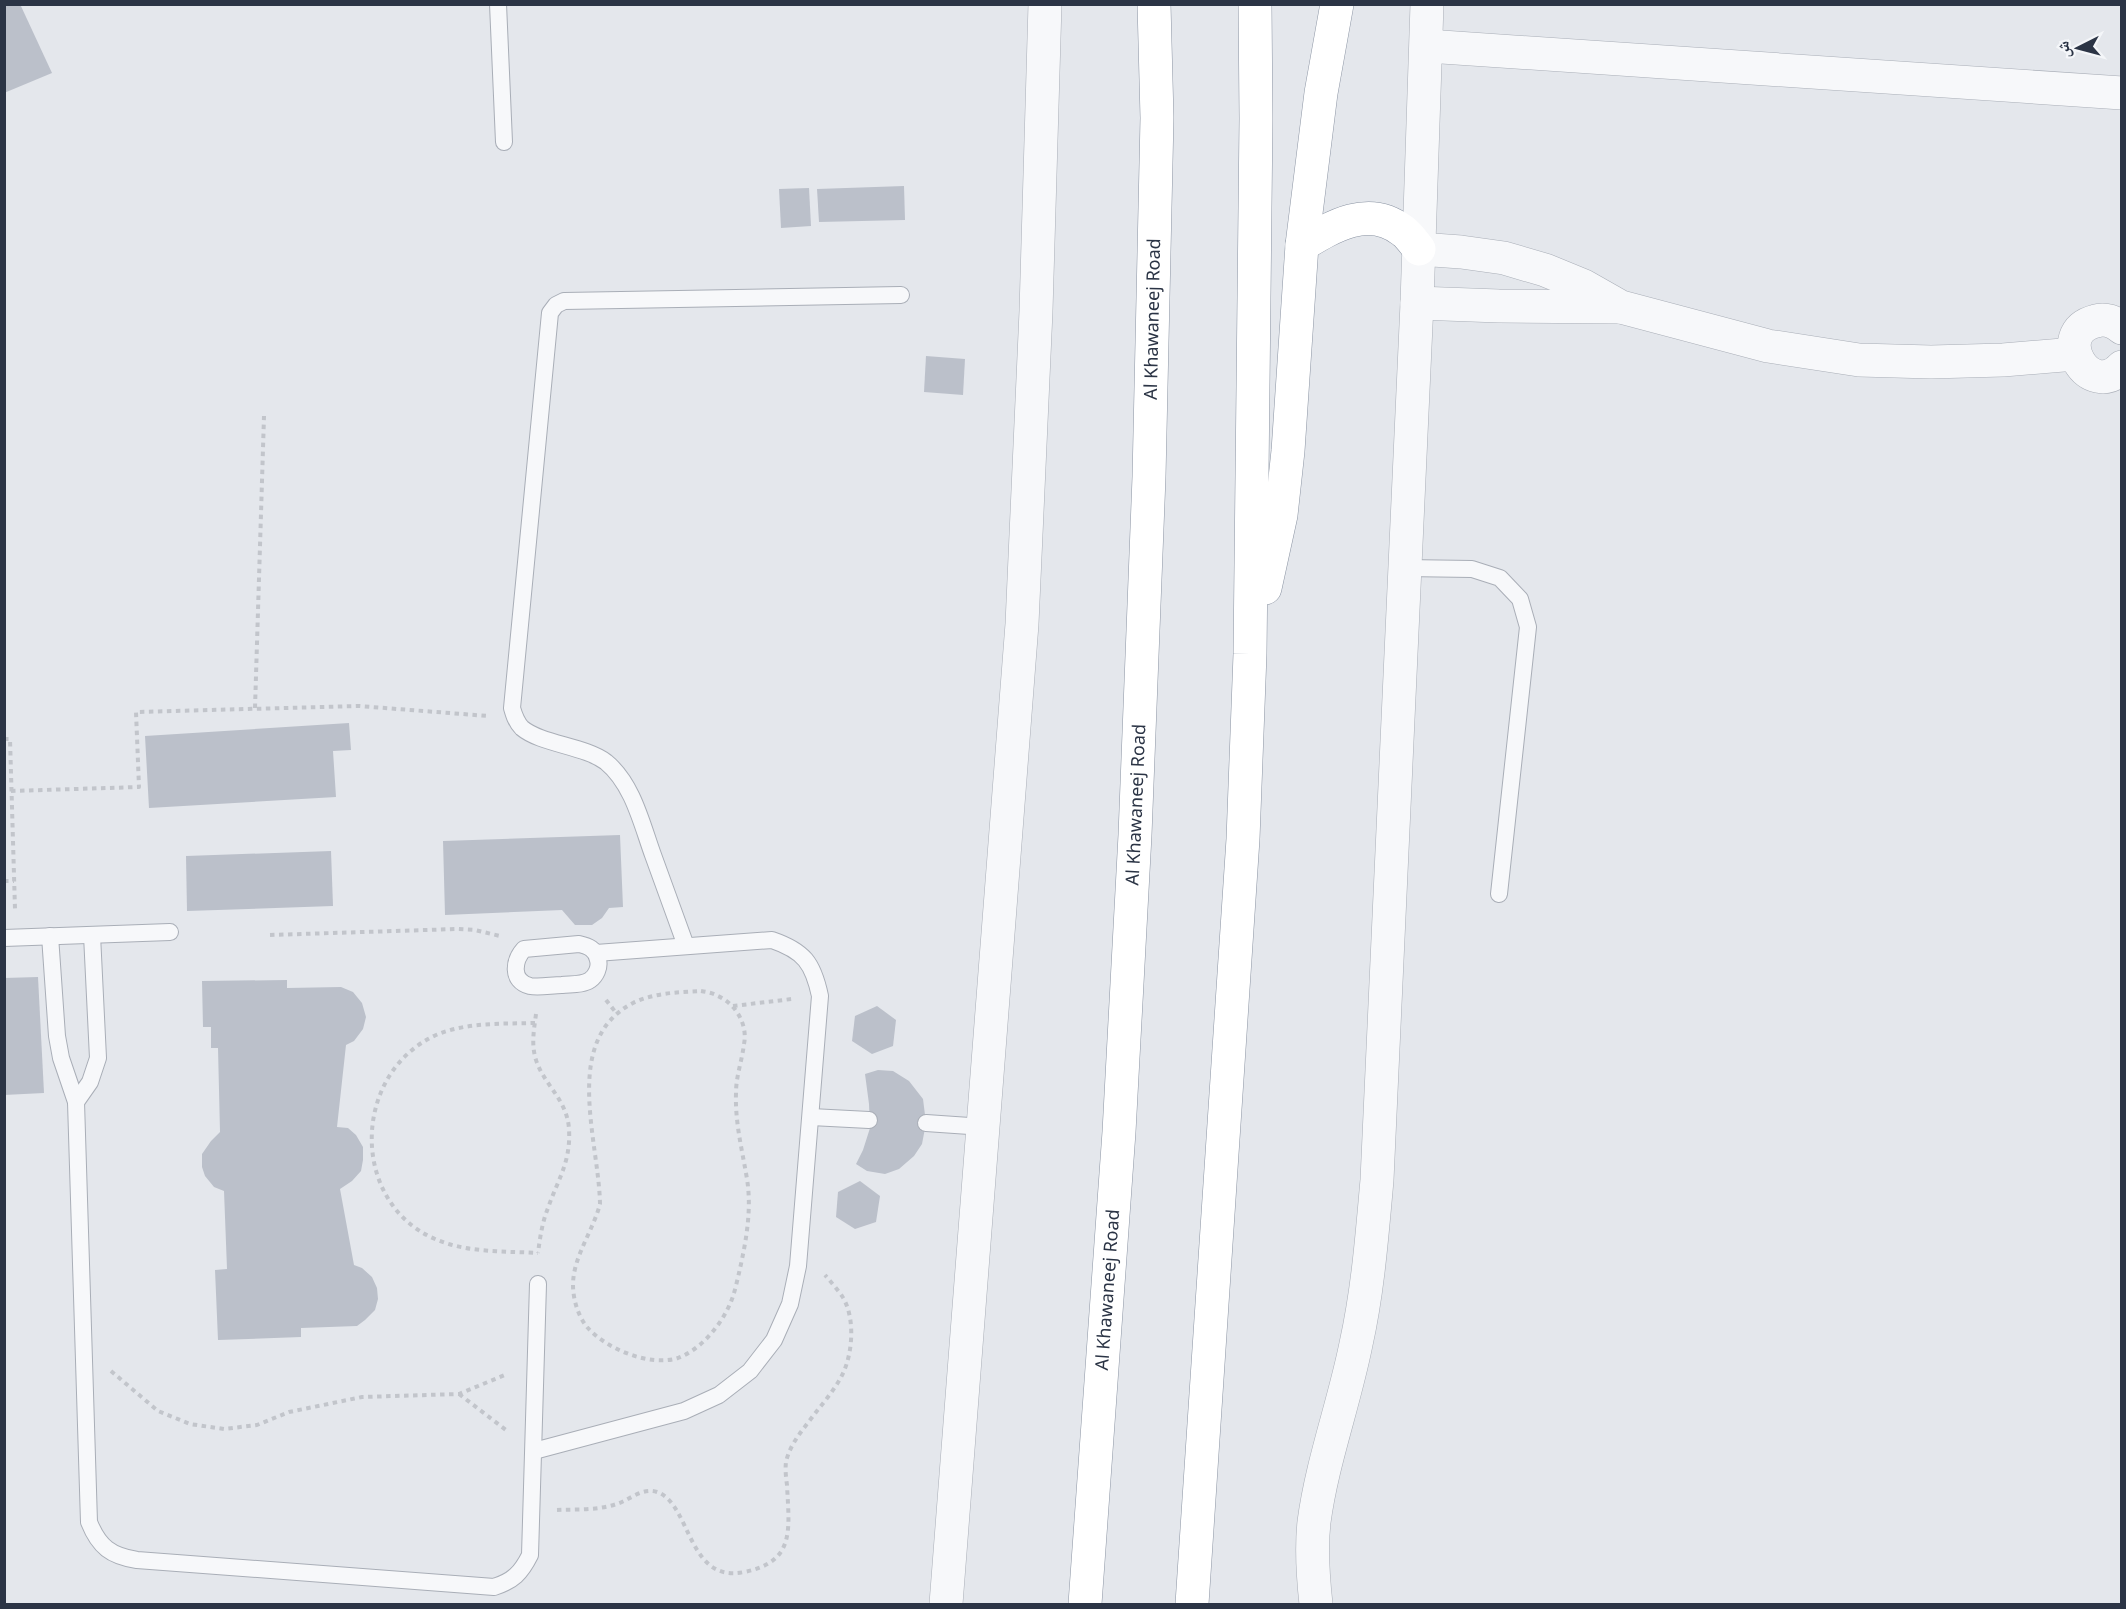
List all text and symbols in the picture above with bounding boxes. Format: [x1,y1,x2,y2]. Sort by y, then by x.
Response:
north arrow [2048,18,2108,78]
text: ش [2051,40,2075,59]
street label: Al Khawaneej Road [1138,238,1165,400]
street label: Al Khawaneej Road [1119,723,1150,886]
street label: Al Khawaneej Road [1089,1208,1124,1371]

